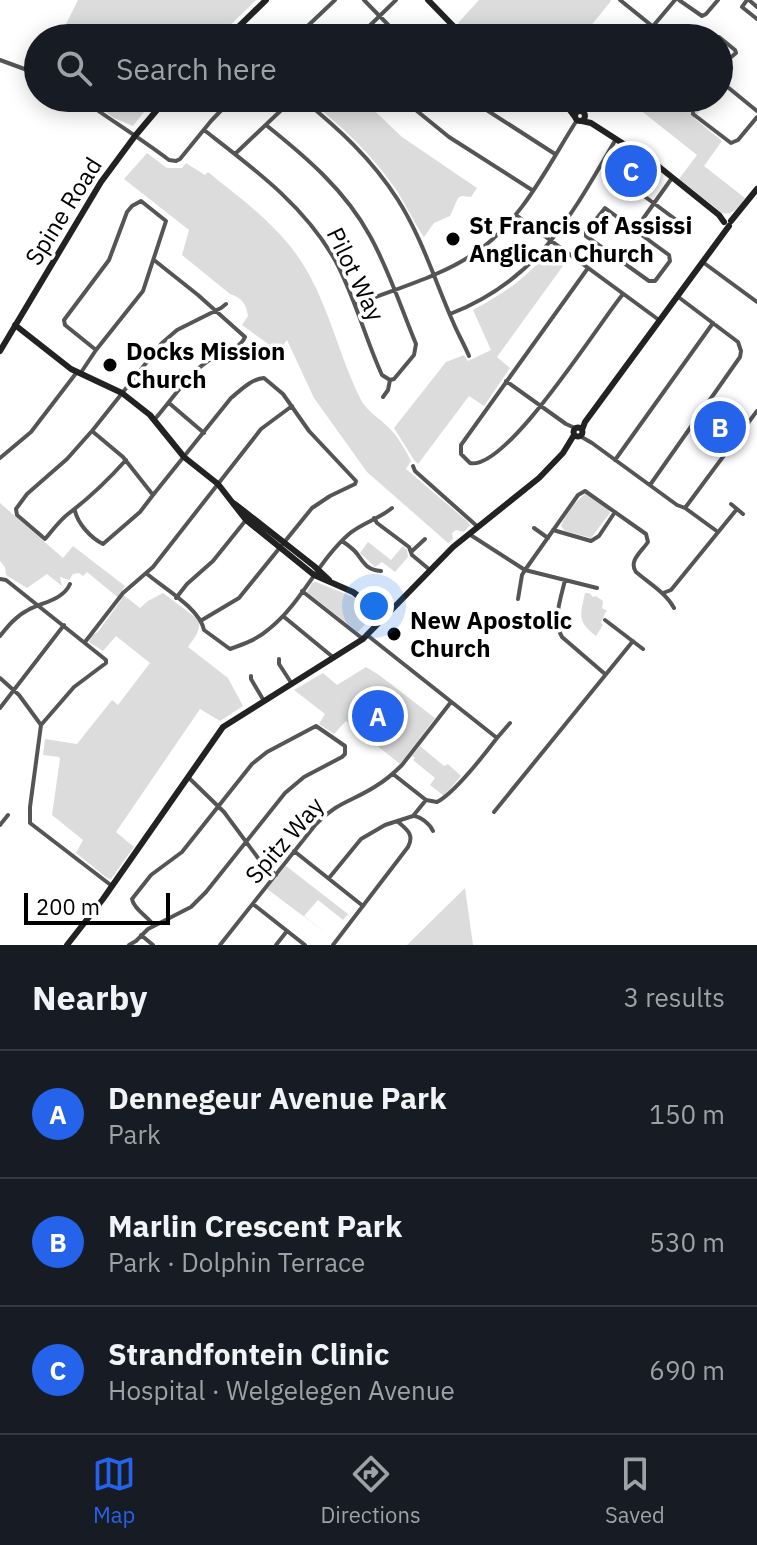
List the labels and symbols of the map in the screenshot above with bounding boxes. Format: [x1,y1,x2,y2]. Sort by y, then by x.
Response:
pin: C [605,141,657,201]
street label: Spine Road [17,151,109,271]
place label: St Francis of Assissi Anglican Church [469,209,692,269]
street label: Pilot Way [320,222,392,326]
marker: St Francis of Assissi Anglican Church [444,230,462,248]
place label: Docks Mission Church [126,335,285,395]
marker: Docks Mission Church [101,356,119,374]
pin: B [694,397,746,457]
your location [354,586,394,626]
place label: New Apostolic Church [410,604,572,664]
marker: New Apostolic Church [385,625,403,643]
pin: A [352,686,404,746]
street label: Spitz Way [238,790,331,890]
scale bar [24,889,170,925]

